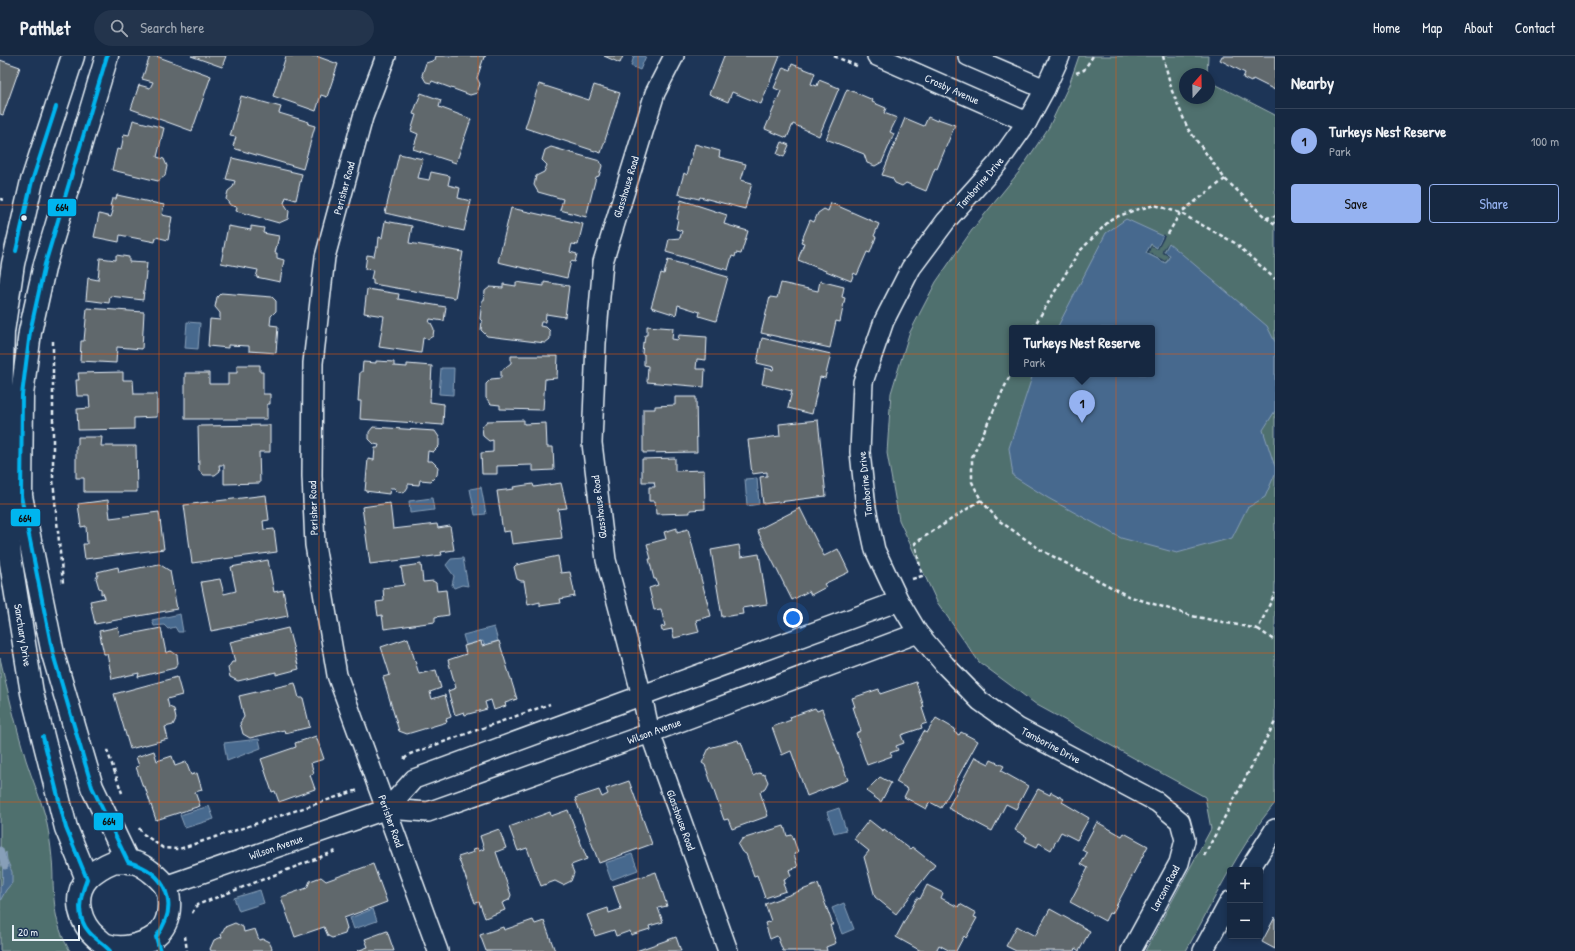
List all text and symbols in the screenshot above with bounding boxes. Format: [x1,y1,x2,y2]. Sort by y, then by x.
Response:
search box [94,10,374,46]
text: Pathlet [20,15,70,41]
icon: search [108,17,130,39]
text: Search here [140,17,204,38]
text: Home [1373,18,1400,37]
text: Map [1422,18,1442,37]
text: About [1464,18,1493,37]
text: Contact [1515,18,1555,37]
north arrow [1179,68,1215,104]
street label: Crosby Avenue [922,71,982,108]
text: Nearby [1291,71,1334,94]
text: Turkeys Nest Reserve [1329,121,1446,142]
text: 1 [1302,132,1306,150]
text: 100 m [1531,132,1559,150]
text: Park [1329,142,1351,160]
street label: Tamborine Drive [953,153,1007,212]
street label: Glasshouse Road [610,154,642,219]
street label: Perisher Road [330,159,358,216]
button: Save [1291,184,1421,223]
button: Share [1429,184,1559,223]
line badge: 664 [47,198,77,217]
text: 664 [56,200,68,214]
unlabelled marker [19,213,29,223]
popup [1009,325,1155,377]
text: Turkeys Nest Reserve [1023,332,1141,353]
text: Park [1023,353,1045,371]
pin: 1 [1069,390,1095,423]
street label: Tamborine Drive [855,450,875,517]
street label: Glasshouse Road [588,474,610,539]
street label: Perisher Road [305,480,321,535]
line badge: 664 [10,508,41,527]
text: 664 [19,511,31,525]
street label: Sanctuary Drive [11,603,35,668]
your location [783,608,803,628]
street label: Wilson Avenue [625,715,683,747]
street label: Tamborine Drive [1019,724,1084,767]
street label: Glasshouse Road [664,788,699,853]
street label: Perisher Road [375,793,407,850]
line badge: 664 [93,812,124,831]
text: 664 [103,814,115,828]
street label: Wilson Avenue [247,831,305,863]
street label: Larcom Road [1147,862,1183,913]
map controls [1227,867,1263,939]
button: + [1227,867,1263,903]
button: − [1227,903,1263,939]
scale bar [12,923,80,942]
text: 20 m [18,925,38,939]

